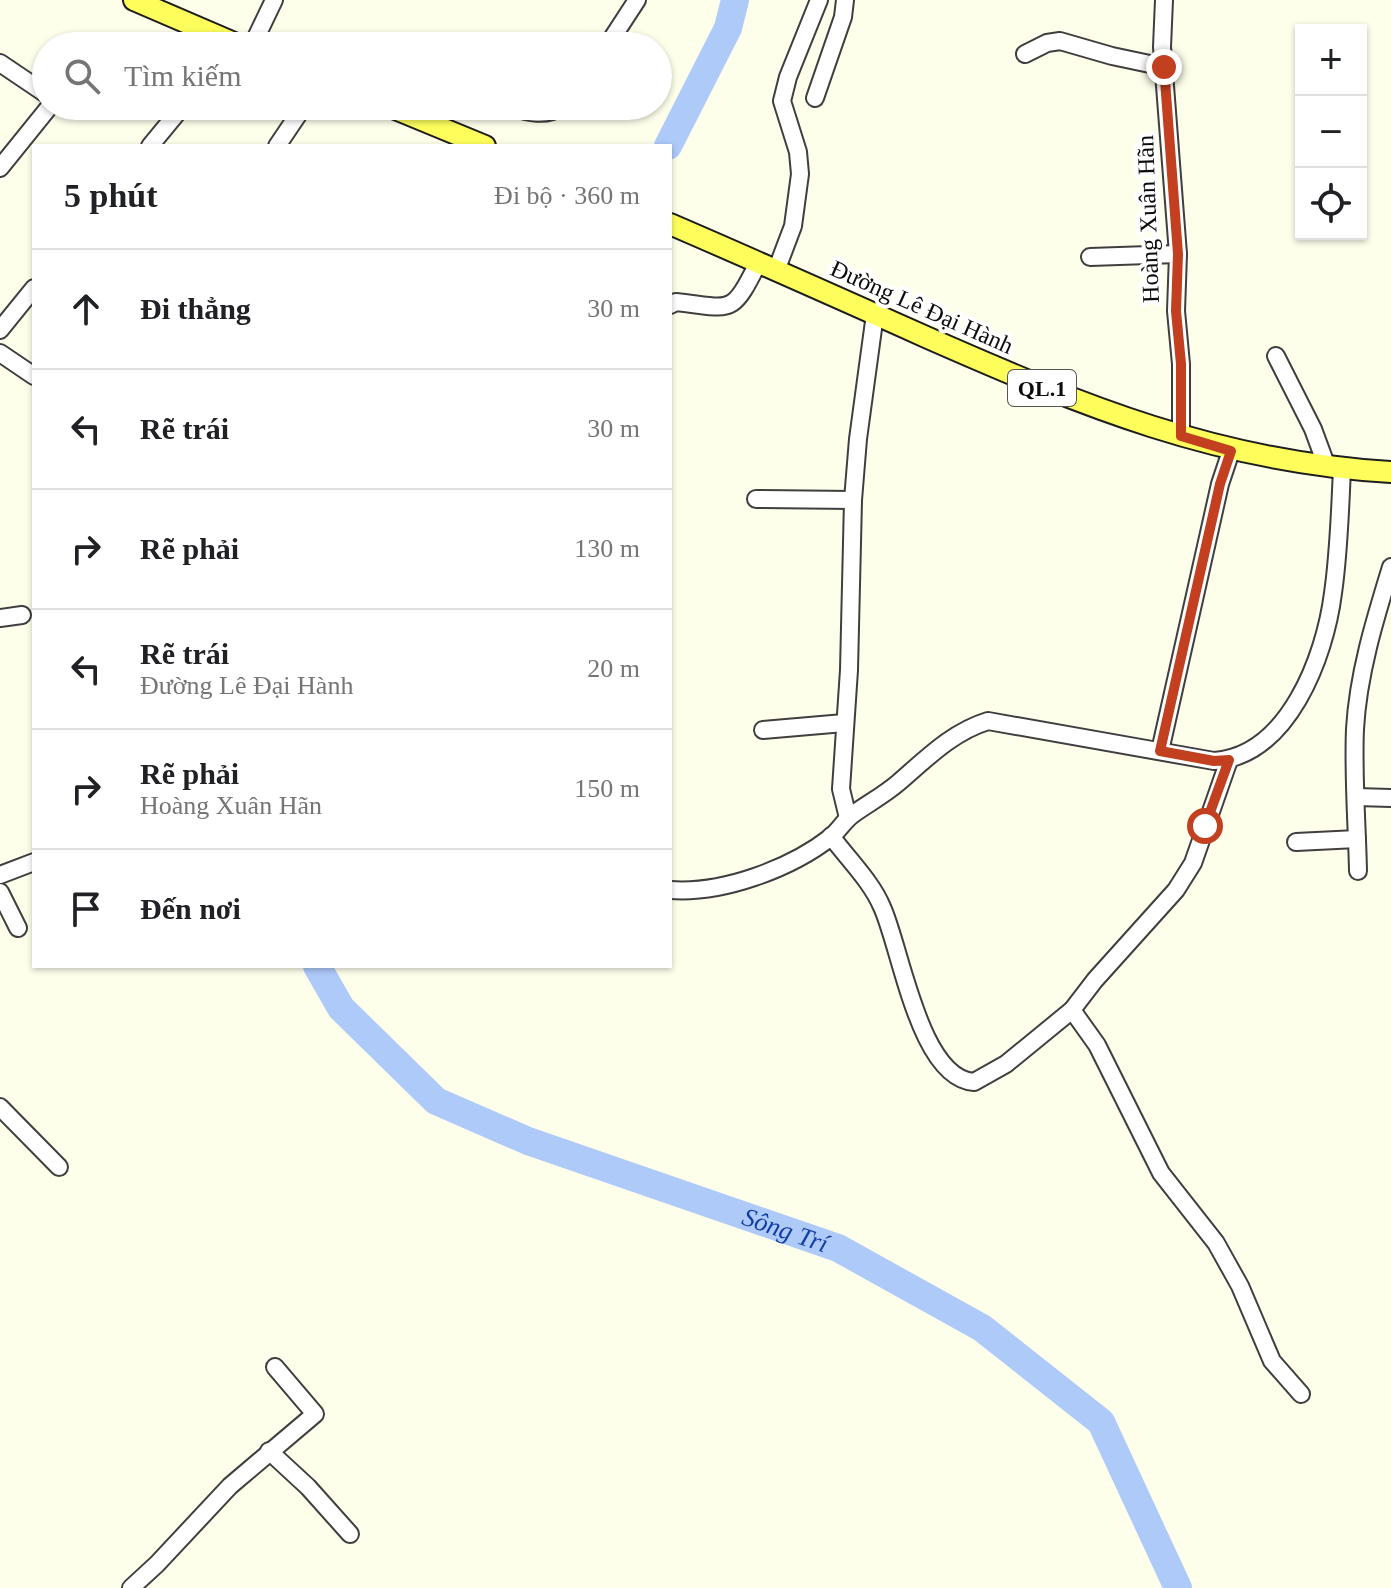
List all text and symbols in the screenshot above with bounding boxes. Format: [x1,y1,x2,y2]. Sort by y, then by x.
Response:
map controls [1295,24,1367,240]
button: + [1295,24,1367,96]
search box [32,32,672,120]
route end [1146,49,1182,85]
icon: search [60,54,104,98]
text: Tìm kiếm [124,59,241,92]
button: − [1295,96,1367,168]
street label: Hoàng Xuân Hãn [1132,135,1164,303]
button: locate [1295,168,1367,240]
text: 5 phút [64,177,158,214]
text: Đi bộ · 360 m [494,181,640,210]
street label: Đường Lê Đại Hành [827,255,1017,359]
icon: ahead [64,287,108,331]
text: Đi thẳng [140,292,251,325]
text: 30 m [587,294,640,323]
road number: QL.1 [1008,370,1076,406]
icon: left [64,407,108,451]
text: Rẽ trái [140,412,229,445]
text: 30 m [587,414,640,443]
icon: right [64,527,108,571]
text: Rẽ phải [140,532,239,565]
text: 130 m [574,534,640,563]
text: Rẽ trái [140,637,229,670]
icon: left [64,647,108,691]
text: 20 m [587,654,640,683]
text: Đường Lê Đại Hành [140,671,353,700]
text: Rẽ phải [140,757,239,790]
icon: right [64,767,108,811]
text: 150 m [574,774,640,803]
text: Hoàng Xuân Hãn [140,791,322,820]
route start [1187,808,1223,844]
icon: arrive [64,887,108,931]
text: Đến nơi [140,892,241,925]
water label: Sông Trí [739,1202,835,1259]

